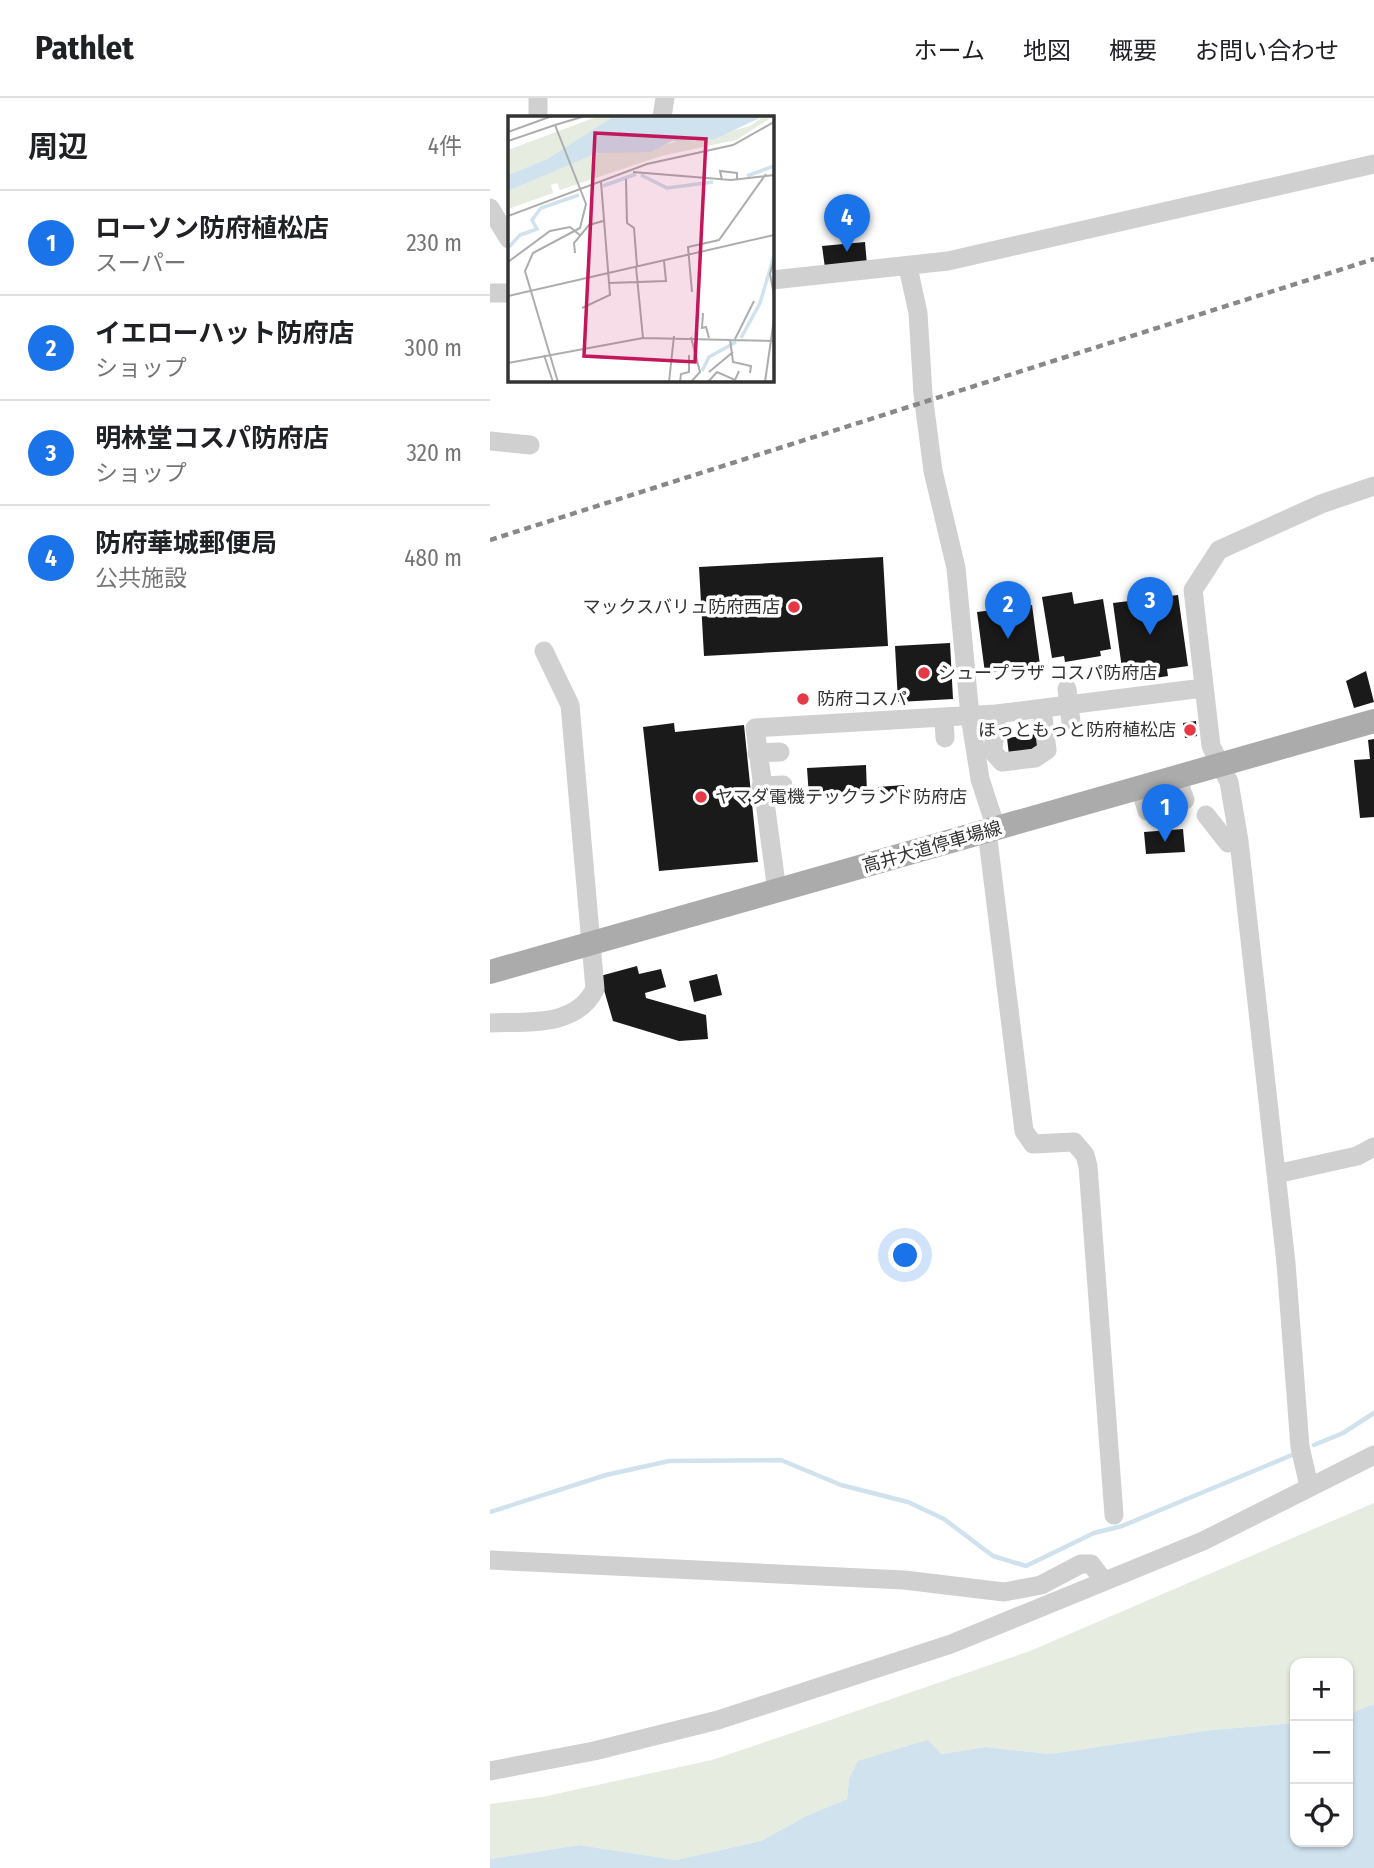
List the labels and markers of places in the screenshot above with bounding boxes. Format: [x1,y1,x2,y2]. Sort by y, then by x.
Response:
pin: 4 [824,194,870,252]
pin: 3 [1127,577,1173,635]
pin: 2 [985,581,1031,639]
place label: マックスバリュ防府西店 [583,596,780,618]
marker: マックスバリュ防府西店 [786,599,802,615]
place label: シュープラザ コスパ防府店 [938,662,1157,684]
marker: シュープラザ コスパ防府店 [916,665,932,681]
place label: 防府コスパ [817,688,907,710]
marker: 防府コスパ [795,691,811,707]
place label: ほっともっと防府植松店 [978,719,1176,741]
marker: ほっともっと防府植松店 [1182,722,1198,738]
pin: 1 [1142,784,1188,842]
place label: ヤマダ電機テックランド防府店 [715,786,967,808]
marker: ヤマダ電機テックランド防府店 [693,789,709,805]

